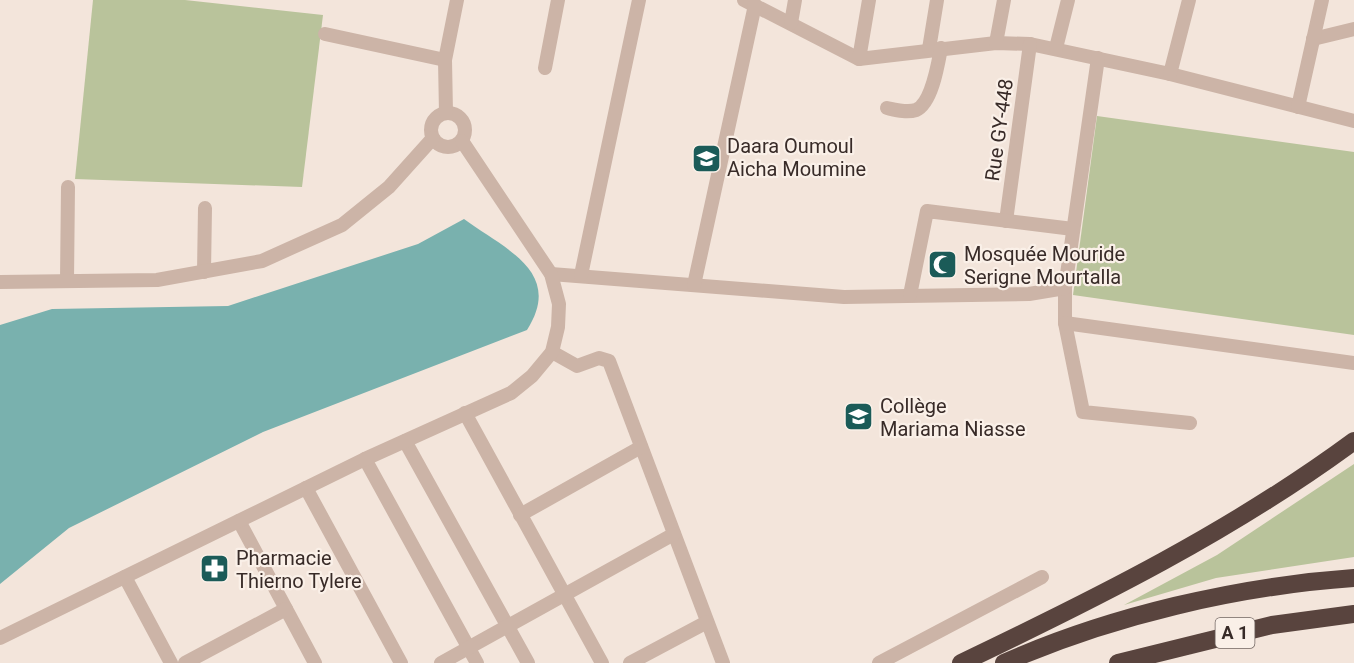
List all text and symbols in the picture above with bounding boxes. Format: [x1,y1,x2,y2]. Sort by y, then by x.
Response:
street label: Rue GY-448 [980,77,1018,183]
place label: Daara Oumoul Aicha Moumine [727,134,866,181]
school or university icon: Daara Oumoul Aicha Moumine [690,142,722,174]
place label: Mosquée Mouride Serigne Mourtalla [964,242,1125,289]
mosque icon: Mosquée Mouride Serigne Mourtalla [927,249,959,281]
place label: Collège Mariama Niasse [880,394,1026,441]
school or university icon: Collège Mariama Niasse [843,401,875,433]
place label: Pharmacie Thierno Tylere [236,546,362,593]
pharmacy icon: Pharmacie Thierno Tylere [199,553,231,585]
road number: A 1 [1216,618,1254,648]

